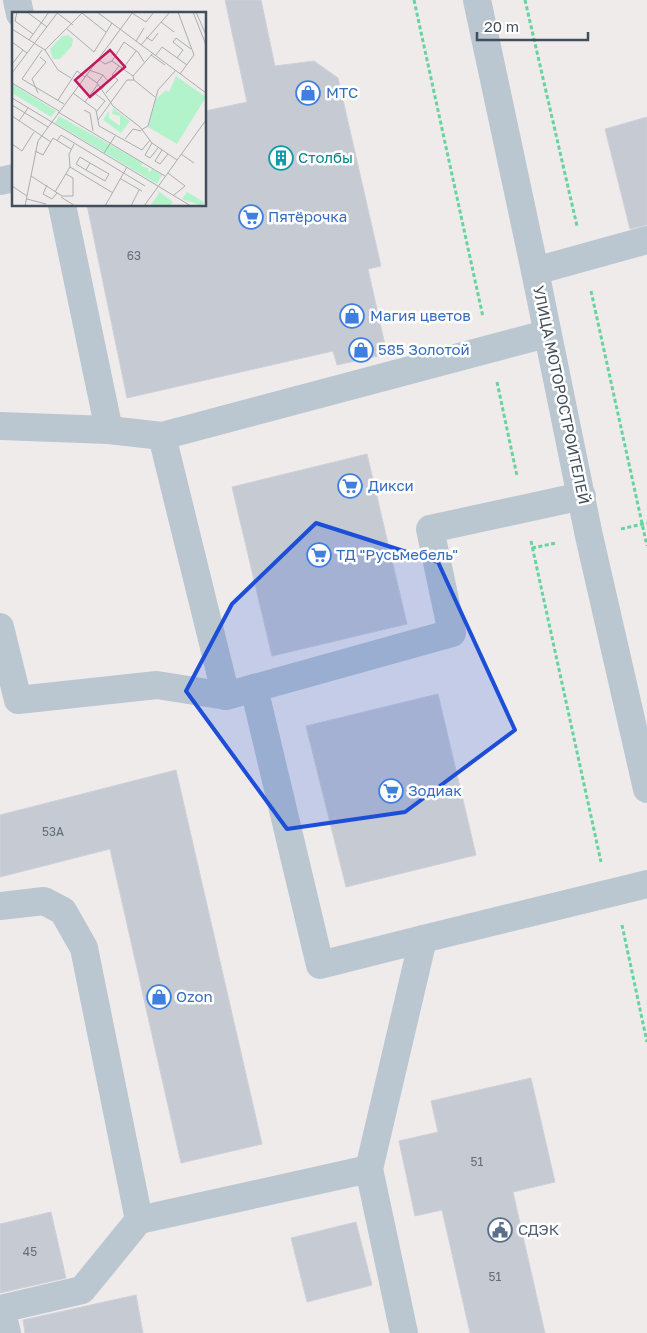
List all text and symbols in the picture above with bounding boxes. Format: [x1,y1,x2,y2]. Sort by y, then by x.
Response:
scale bar [477,10,588,42]
inset map [12,12,206,206]
text: 20 m [484,17,519,35]
shop icon: МТС [295,80,321,106]
place label: МТС [326,83,358,101]
building icon: Столбы [268,145,294,171]
place label: Столбы [298,148,353,166]
supermarket icon: Пятёрочка [238,204,264,230]
place label: Пятёрочка [268,207,347,225]
house number: 63 [127,248,141,263]
street label: УЛИЦА МОТОРОСТРОИТЕЛЕЙ [530,284,594,506]
shop icon: Магия цветов [339,303,365,329]
place label: Магия цветов [370,306,471,324]
shop icon: 585 Золотой [348,337,374,363]
place label: 585 Золотой [378,340,470,358]
supermarket icon: Дикси [337,473,363,499]
place label: Дикси [368,476,414,494]
supermarket icon: ТД "Русьмебель" [306,542,332,568]
place label: ТД "Русьмебель" [336,545,458,563]
supermarket icon: Зодиак [378,778,404,804]
place label: Зодиак [408,781,462,799]
house number: 53А [42,824,64,839]
shop icon: Ozon [146,984,172,1010]
place label: Ozon [176,987,213,1005]
house number: 51 [471,1154,484,1169]
public building icon: СДЭК [487,1217,513,1243]
place label: СДЭК [518,1220,560,1238]
house number: 45 [23,1244,37,1259]
house number: 51 [489,1269,502,1284]

